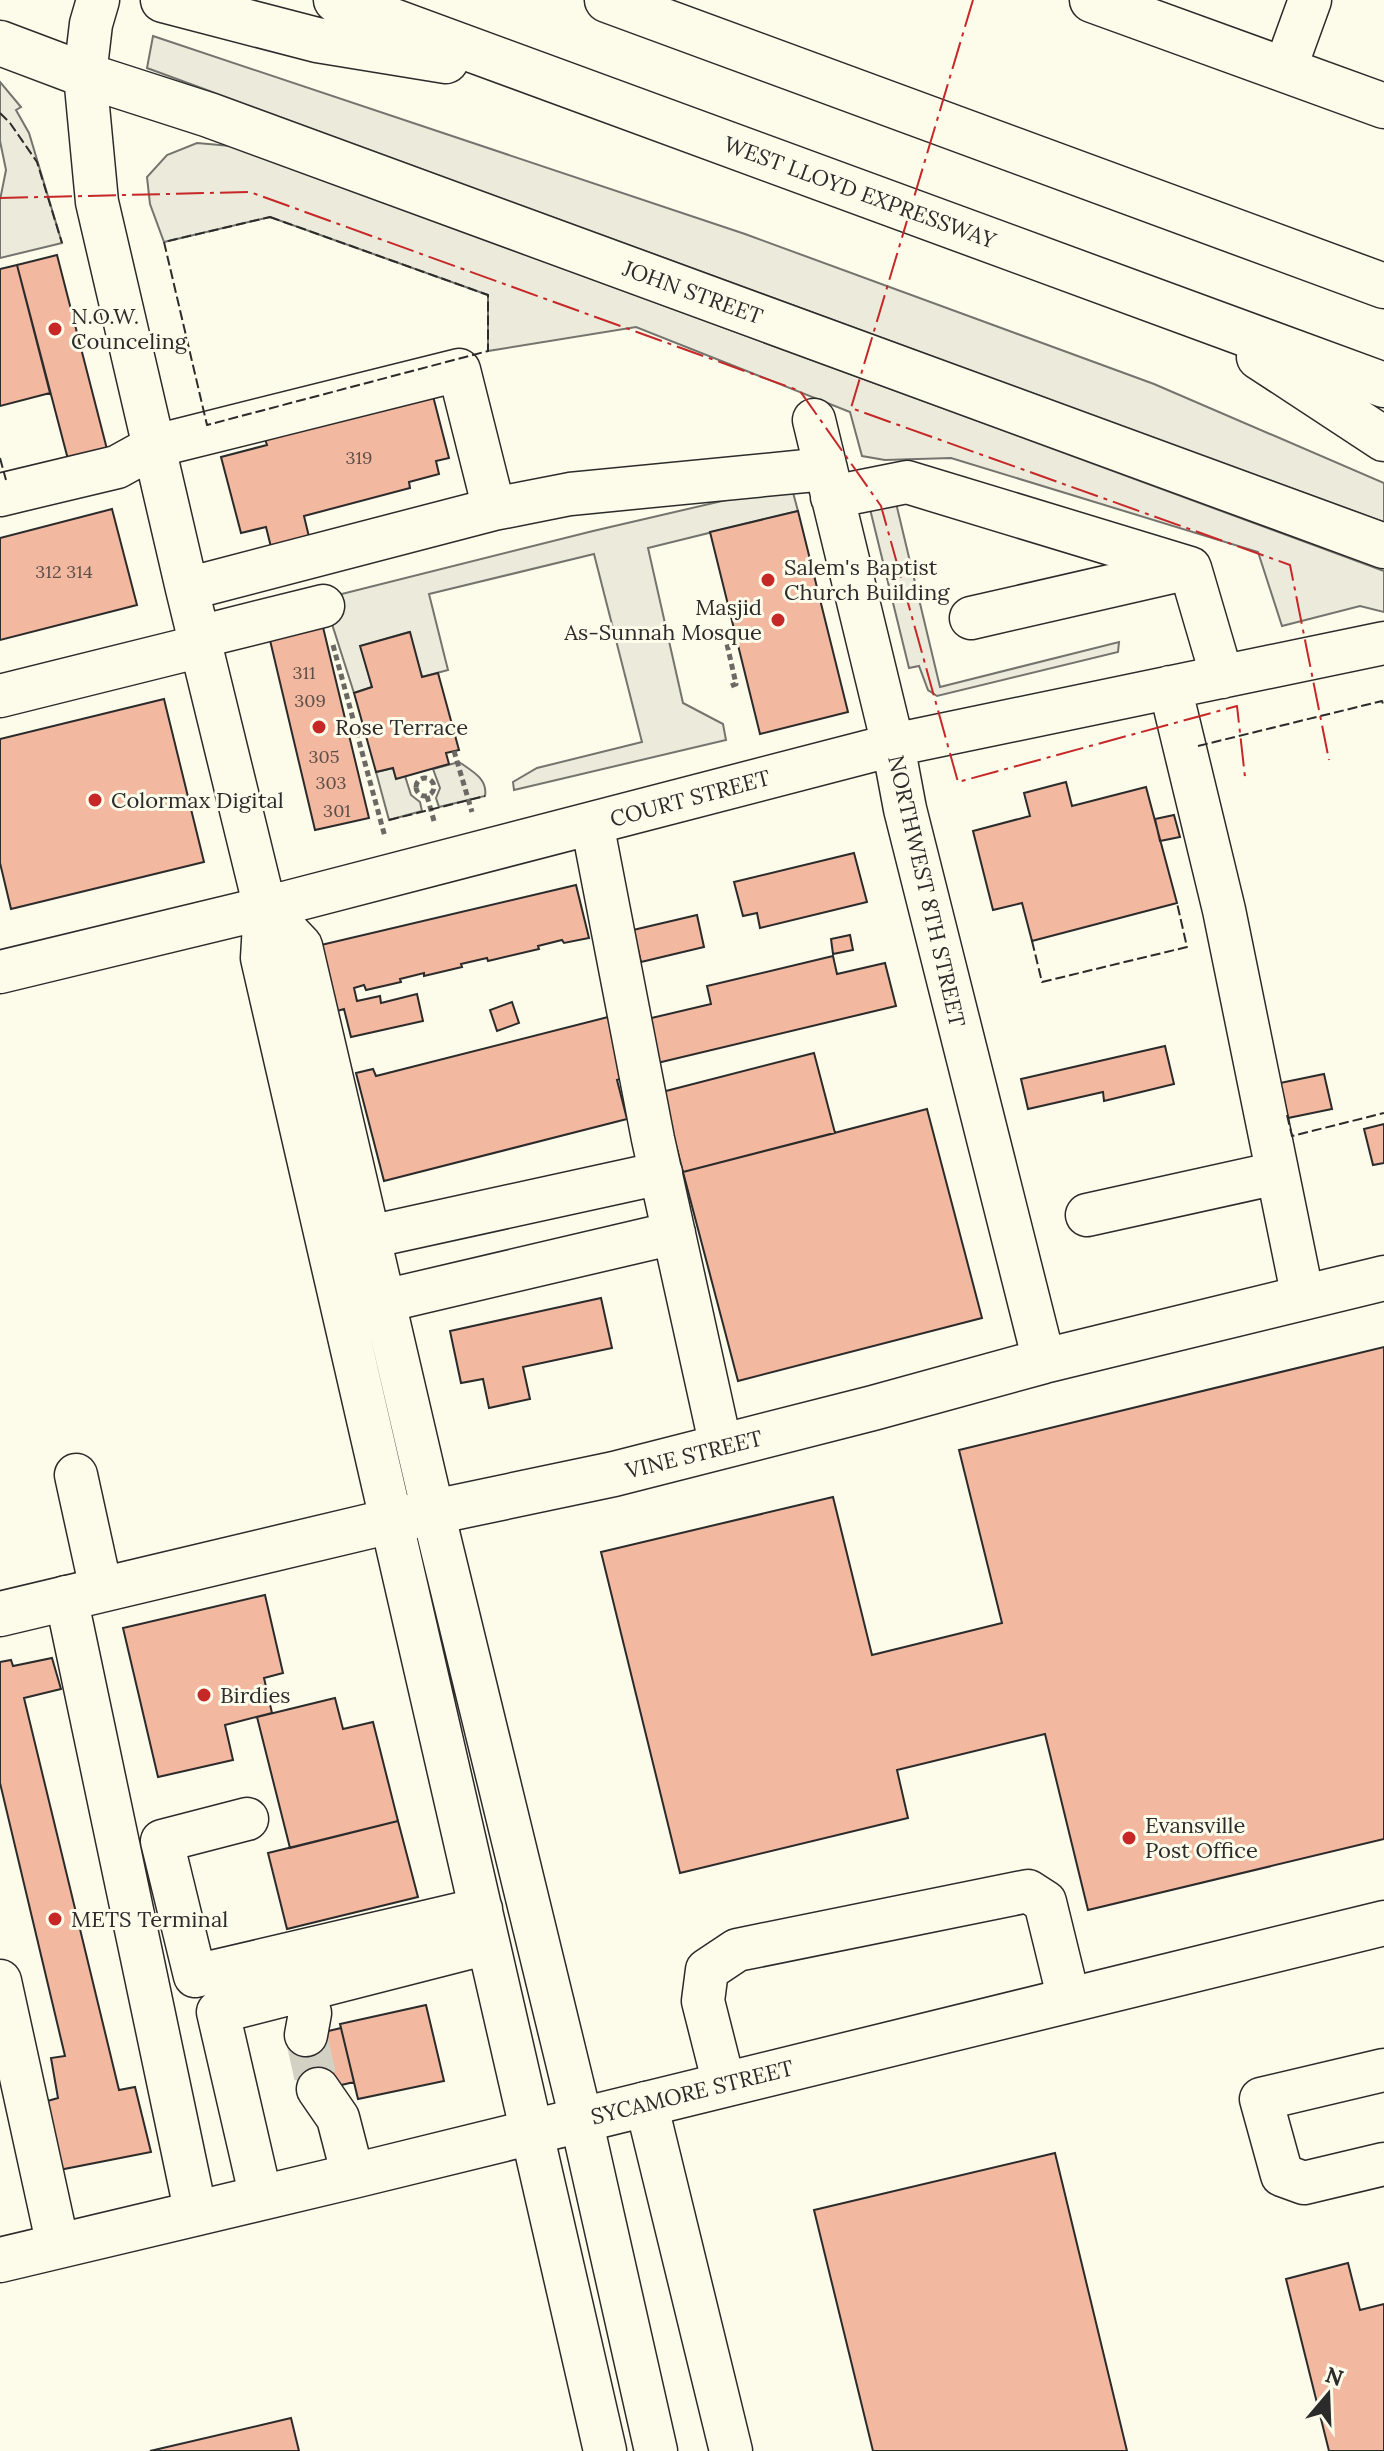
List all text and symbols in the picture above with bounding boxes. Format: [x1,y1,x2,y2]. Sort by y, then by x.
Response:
street label: WEST LLOYD EXPRESSWAY [720,130,1001,255]
street label: JOHN STREET [618,253,767,330]
place label: N.O.W. Counceling [71,302,188,355]
marker: N.O.W. Counceling [46,320,64,338]
house number: 319 [346,446,372,469]
place label: Salem's Baptist Church Building [784,553,950,606]
house number: 312 314 [35,560,93,583]
marker: Salem's Baptist Church Building [759,571,777,589]
place label: Masjid As-Sunnah Mosque [563,593,762,646]
marker: Masjid As-Sunnah Mosque [769,611,787,629]
house number: 311 [292,661,316,684]
house number: 309 [294,689,326,712]
place label: Rose Terrace [335,713,468,741]
marker: Rose Terrace [310,718,328,736]
house number: 305 [308,745,340,768]
street label: NORTHWEST 8TH STREET [882,752,972,1030]
street label: COURT STREET [607,763,773,833]
house number: 303 [315,771,347,794]
place label: Colormax Digital [111,786,284,814]
marker: Colormax Digital [86,791,104,809]
house number: 301 [323,799,351,822]
street label: VINE STREET [622,1424,765,1485]
place label: Birdies [220,1681,291,1709]
marker: Birdies [195,1686,213,1704]
place label: Evansville Post Office [1145,1811,1258,1864]
marker: Evansville Post Office [1120,1829,1138,1847]
place label: METS Terminal [71,1905,228,1933]
marker: METS Terminal [46,1910,64,1928]
street label: SYCAMORE STREET [588,2053,796,2131]
north arrow [1288,2355,1368,2435]
text: N [1322,2360,1347,2392]

